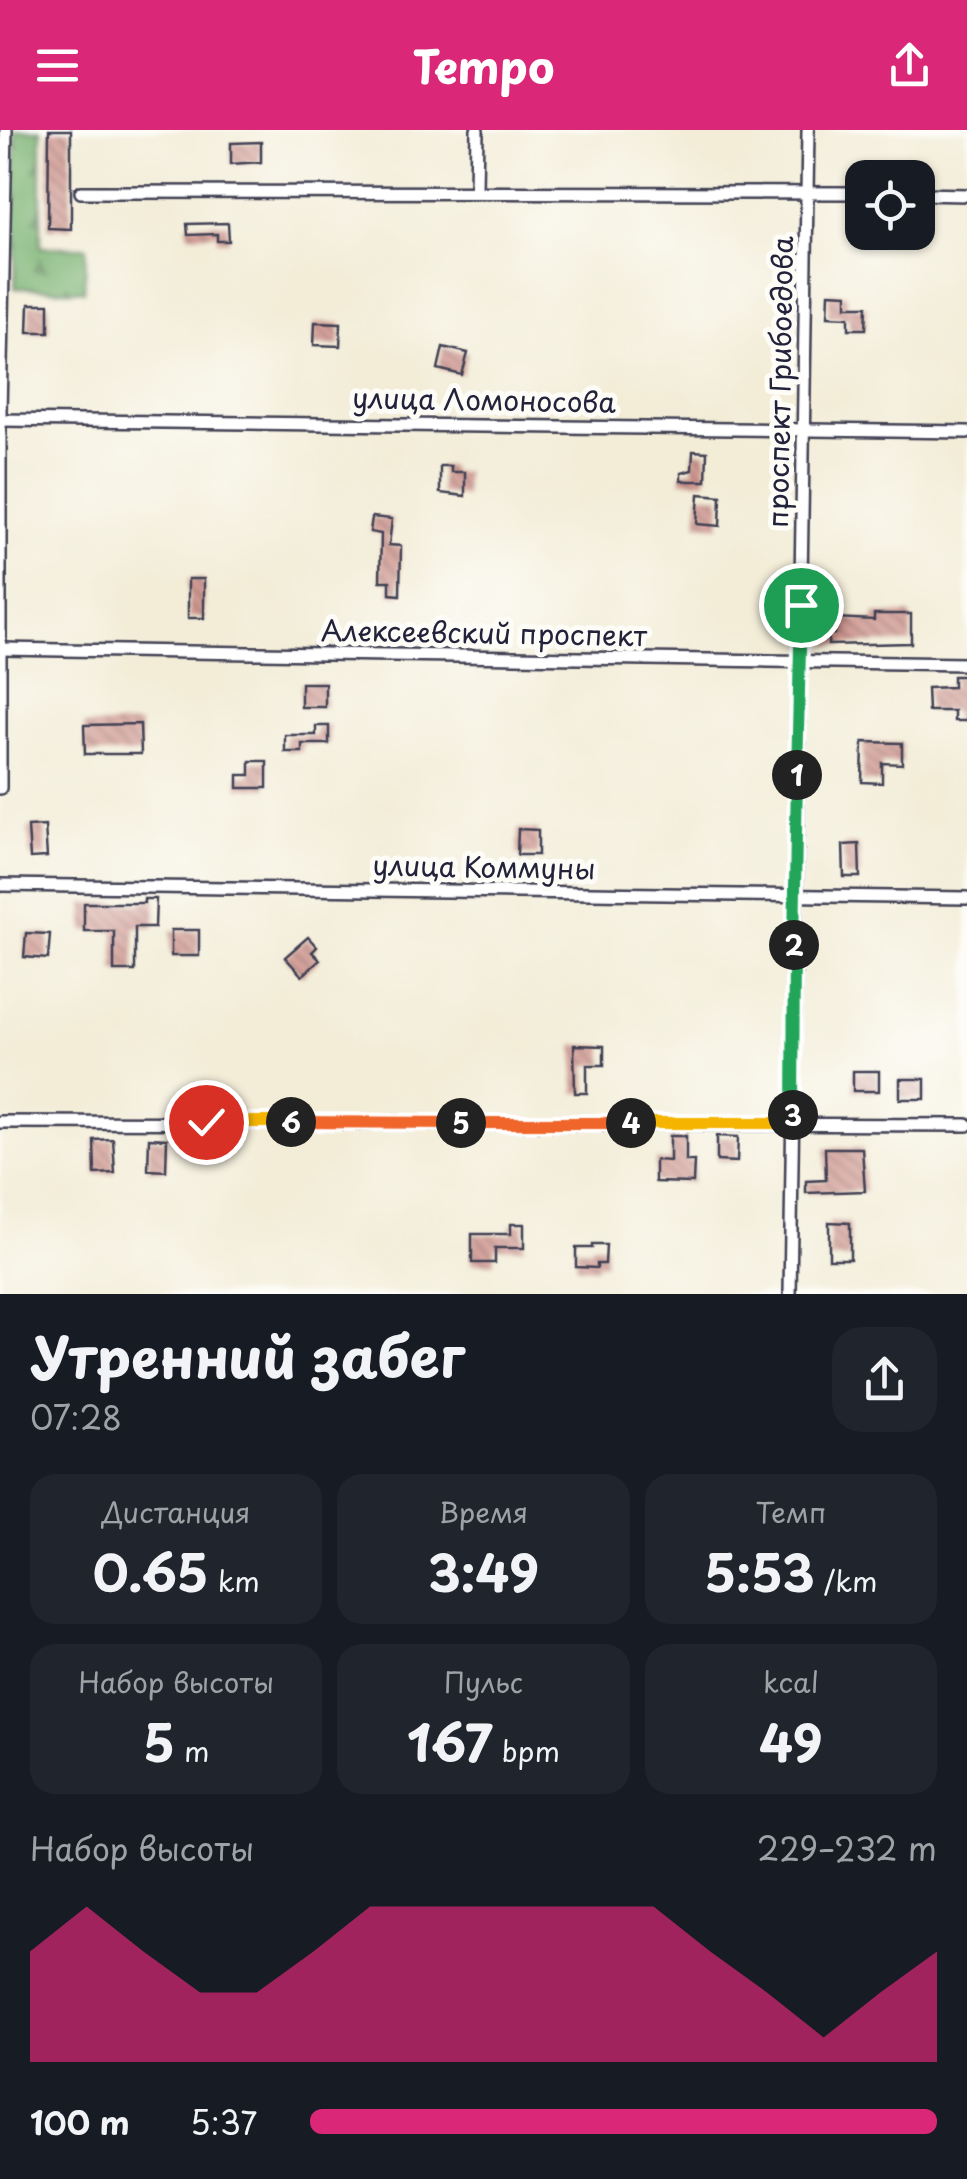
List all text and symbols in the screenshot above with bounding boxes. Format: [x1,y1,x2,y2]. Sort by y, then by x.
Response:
text: Tempo [412,31,555,99]
icon: menu [30,38,85,93]
icon: share [882,38,937,93]
map controls [845,160,935,250]
button: locate [845,160,935,250]
street label: проспект Грибоедова [755,235,803,528]
street label: улица Ломоносова [352,375,617,423]
pin [759,563,844,648]
icon: arrive [774,578,829,633]
street label: Алексеевский проспект [321,608,648,656]
pin: 1 [772,750,822,800]
text: 1 [790,753,804,796]
street label: улица Коммуны [372,843,596,889]
pin: 2 [769,920,819,970]
text: 2 [784,923,804,966]
pin [164,1080,249,1165]
pin: 3 [768,1090,818,1140]
text: 3 [784,1093,802,1136]
icon: check [179,1095,234,1150]
pin: 6 [266,1097,316,1147]
pin: 5 [436,1098,486,1148]
pin: 4 [606,1098,656,1148]
text: 6 [281,1100,301,1143]
text: 5 [452,1101,470,1144]
text: 4 [621,1101,641,1144]
text: Утренний забег [30,1314,465,1397]
button: share [832,1327,937,1432]
text: 07:28 [30,1393,122,1441]
text: Дистанция [102,1490,250,1533]
text: Время [439,1490,528,1533]
text: Темп [755,1490,826,1533]
text: 0.65 [93,1533,209,1609]
text: 3:49 [428,1533,539,1609]
text: 5:53 [704,1533,815,1609]
text: km [209,1559,260,1602]
text: /km [815,1559,877,1602]
text: Набор высоты [78,1660,274,1703]
text: Пульс [444,1660,523,1703]
text: kcal [763,1660,819,1703]
text: 5 [143,1703,175,1779]
text: 167 [407,1703,493,1779]
text: 49 [759,1703,823,1779]
text: m [175,1729,209,1772]
text: bpm [493,1729,560,1772]
text: Набор высоты [30,1824,254,1872]
text: 229–232 m [757,1824,937,1872]
text: 100 m [30,2098,130,2146]
text: 5:37 [190,2098,257,2146]

